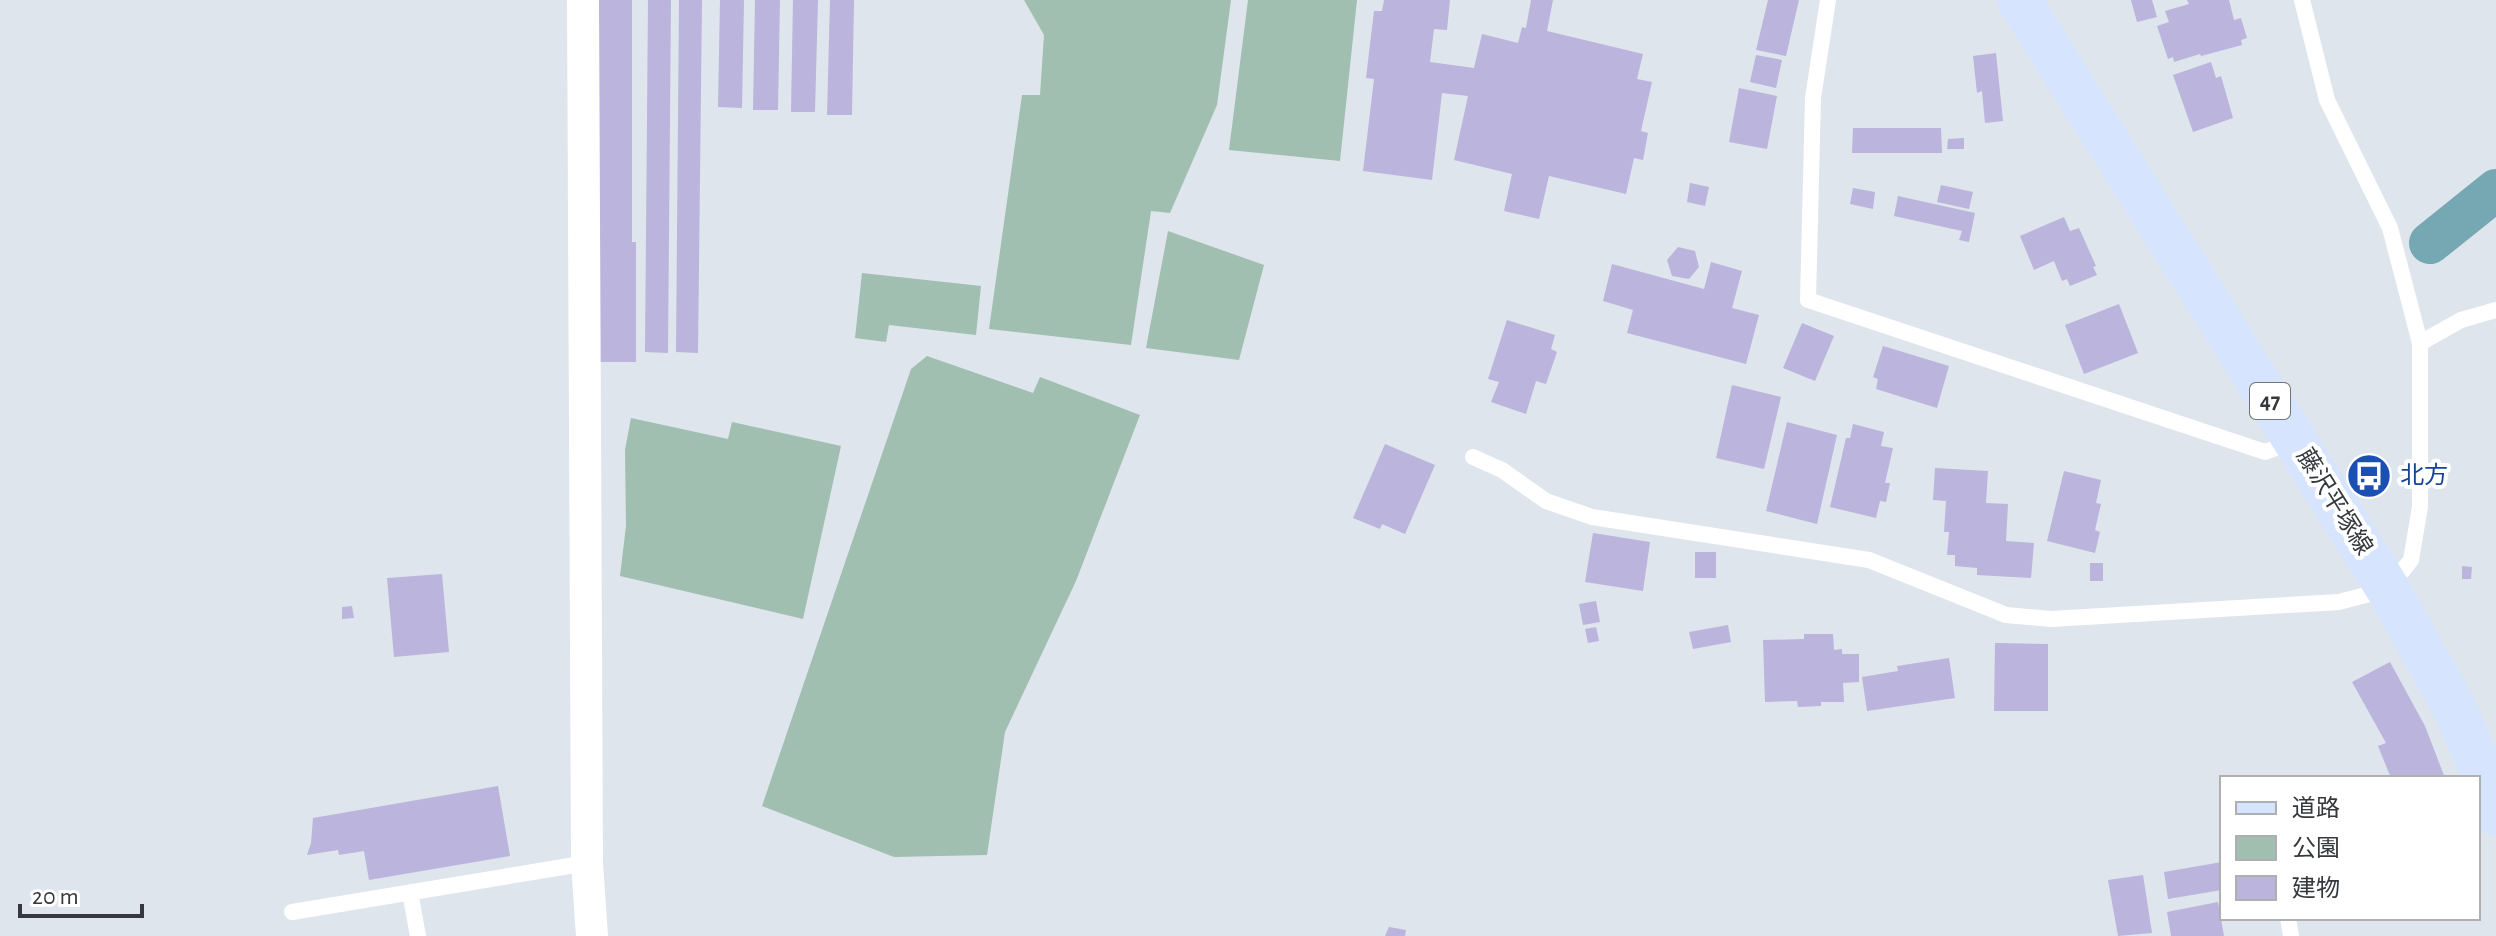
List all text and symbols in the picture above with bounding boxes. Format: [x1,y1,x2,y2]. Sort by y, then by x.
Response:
road number: 47 [2250,383,2290,419]
street label: 藤沢平塚線 [2292,444,2378,559]
bus stop icon: 北方 [2345,452,2393,500]
place label: 北方 [2400,462,2448,488]
legend [2220,776,2480,920]
text: 道路 [2292,795,2340,821]
text: 公園 [2292,836,2340,861]
scale bar [20,868,142,918]
text: 建物 [2292,876,2340,901]
text: 20 m [32,885,79,909]

